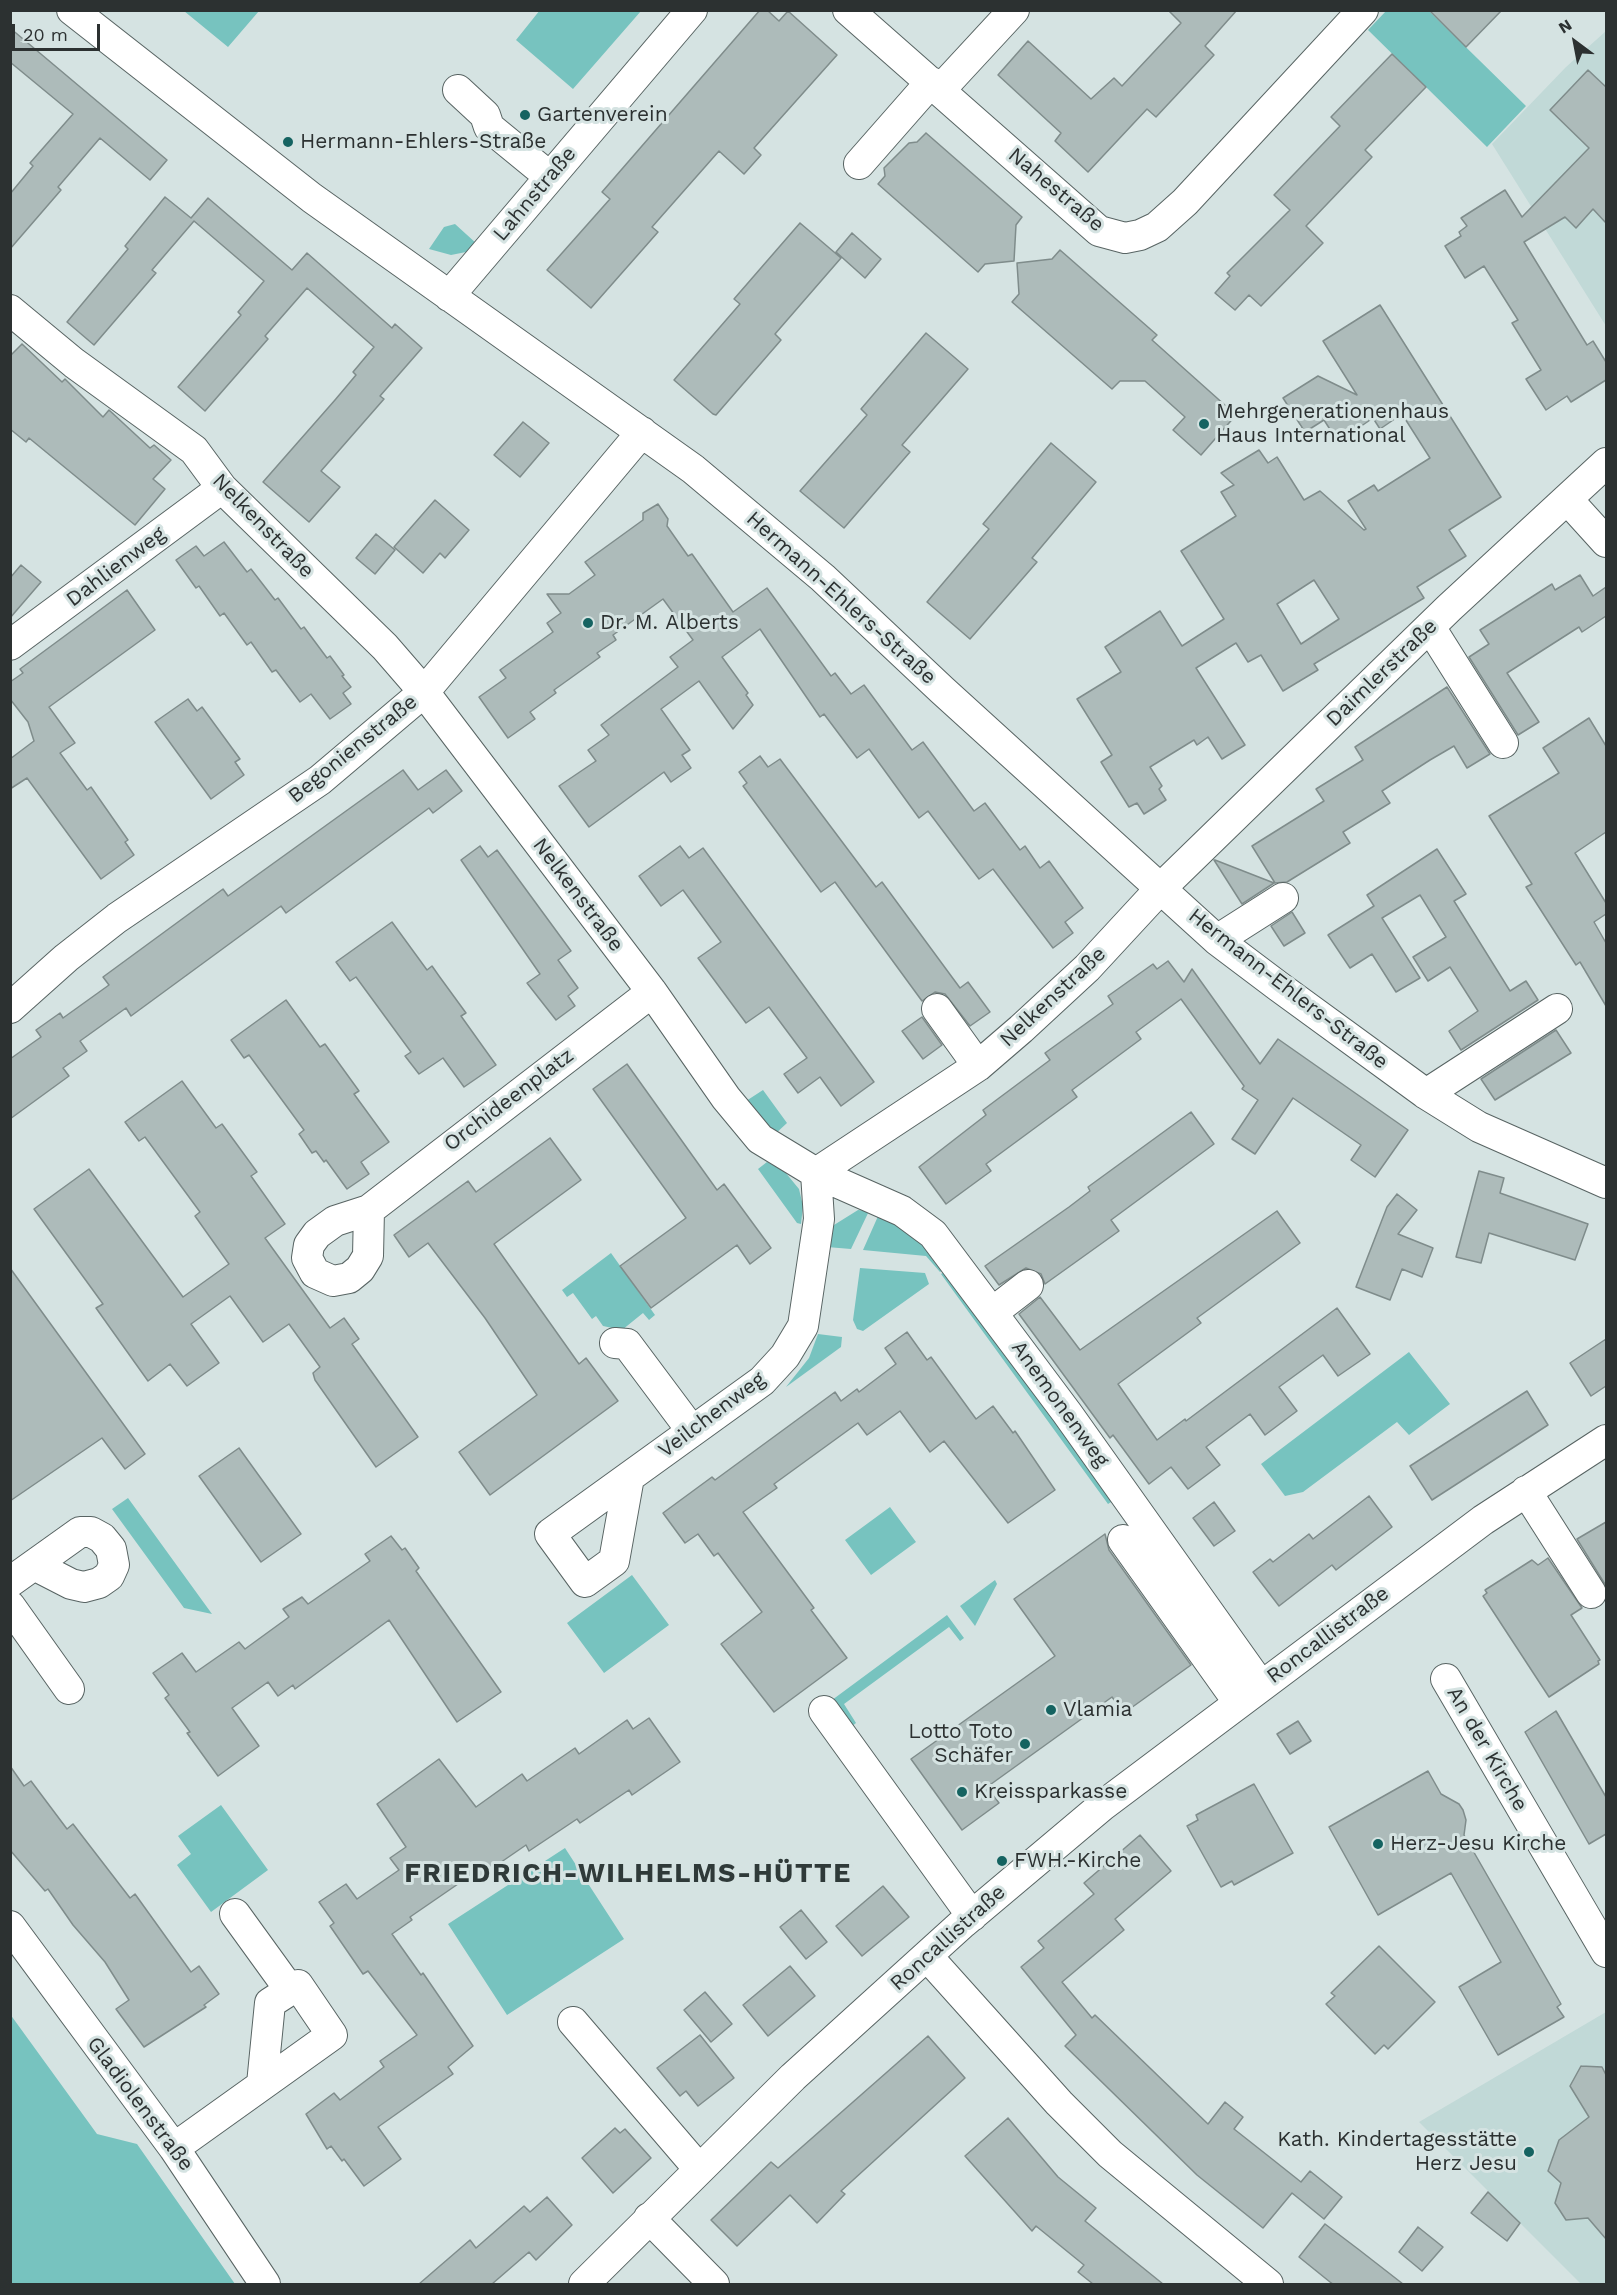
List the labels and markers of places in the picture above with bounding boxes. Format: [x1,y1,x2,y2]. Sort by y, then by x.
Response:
place label: Gartenverein [537,102,668,128]
marker: Gartenverein [518,108,532,122]
place label: Hermann-Ehlers-Straße [300,129,546,155]
marker: Hermann-Ehlers-Straße [281,135,295,149]
place label: Mehrgenerationenhaus Haus International [1216,399,1449,449]
marker: Mehrgenerationenhaus Haus International [1197,417,1211,431]
place label: Dr. M. Alberts [600,610,739,636]
marker: Dr. M. Alberts [581,616,595,630]
place label: Vlamia [1063,1697,1132,1723]
marker: Vlamia [1044,1703,1058,1717]
place label: Lotto Toto Schäfer [908,1719,1013,1769]
marker: Lotto Toto Schäfer [1018,1737,1032,1751]
place label: Kreissparkasse [974,1779,1127,1805]
marker: Kreissparkasse [955,1785,969,1799]
place label: Herz-Jesu Kirche [1390,1831,1566,1857]
marker: Herz-Jesu Kirche [1371,1837,1385,1851]
place label: FWH.-Kirche [1014,1848,1141,1874]
marker: FWH.-Kirche [995,1854,1009,1868]
place label: Kath. Kindertagesstätte Herz Jesu [1277,2127,1517,2177]
marker: Kath. Kindertagesstätte Herz Jesu [1522,2145,1536,2159]

